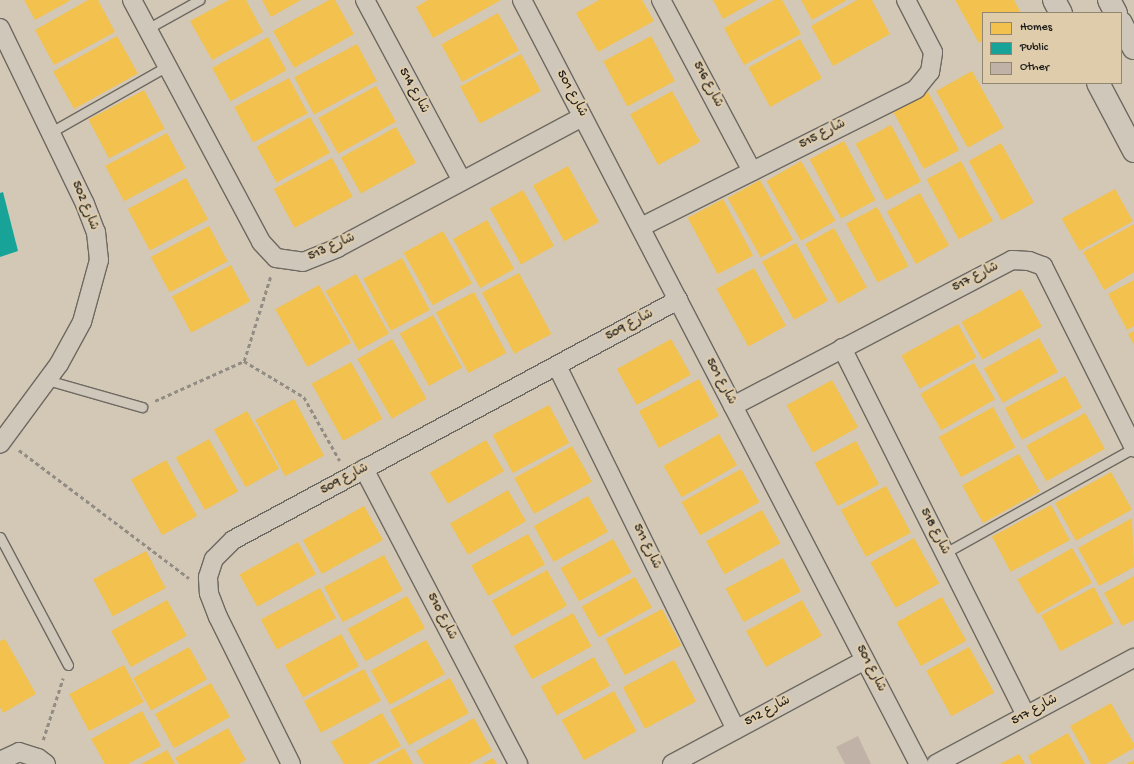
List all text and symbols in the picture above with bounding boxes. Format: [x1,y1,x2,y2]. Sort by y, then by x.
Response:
legend [982,12,1122,84]
text: Homes [1020,21,1052,35]
text: Public [1020,41,1048,55]
street label: شارع 516 [688,59,726,111]
text: Other [1020,61,1049,75]
street label: شارع 514 [395,66,431,116]
street label: شارع 501 [552,68,590,120]
street label: شارع 515 [797,117,849,153]
street label: شارع 502 [67,179,101,233]
street label: شارع 513 [306,231,358,265]
street label: شارع 517 [950,260,1002,296]
street label: شارع 509 [603,307,657,345]
street label: شارع 501 [701,356,739,408]
street label: شارع 509 [318,461,372,499]
street label: شارع 518 [916,506,952,558]
street label: شارع 511 [628,522,664,572]
street label: شارع 510 [423,591,459,643]
street label: شارع 501 [852,643,888,695]
street label: شارع 517 [1009,692,1061,730]
street label: شارع 512 [742,693,794,731]

